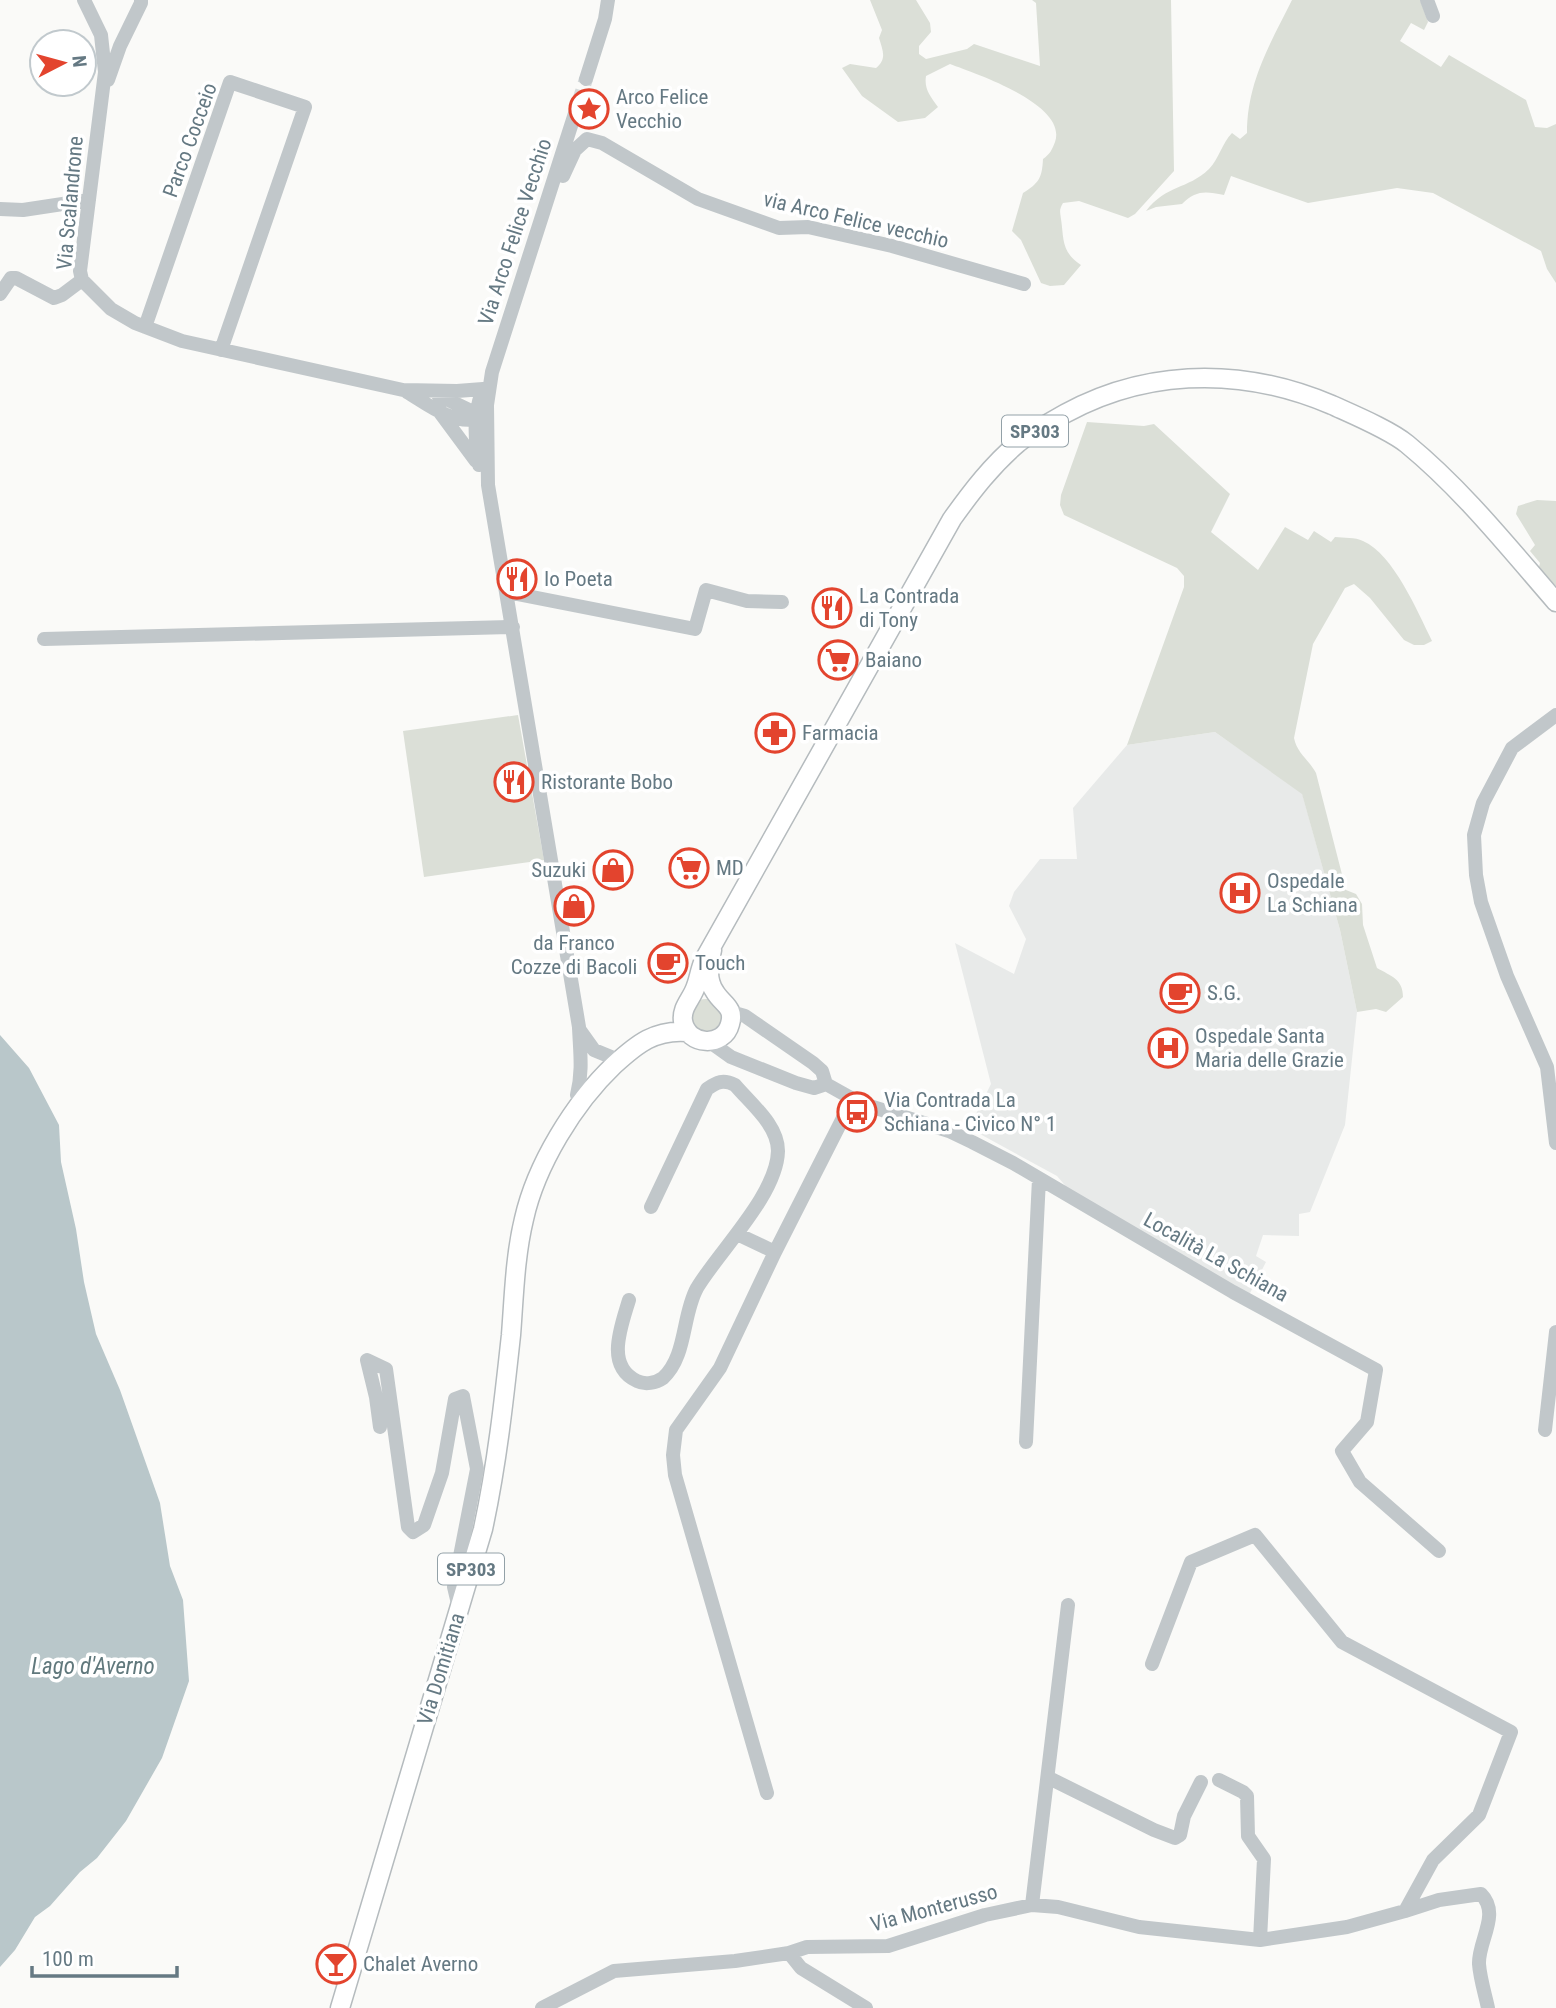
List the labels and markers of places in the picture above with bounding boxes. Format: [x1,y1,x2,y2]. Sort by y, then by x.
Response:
place label: Arco Felice Vecchio [616,85,708,133]
place icon: Arco Felice Vecchio [568,88,610,130]
restaurant icon: Io Poeta [496,558,538,600]
place label: Io Poeta [544,567,613,591]
place label: La Contrada di Tony [859,584,959,632]
restaurant icon: La Contrada di Tony [811,587,853,629]
supermarket icon: Baiano [817,639,859,681]
place label: Baiano [865,648,922,672]
pharmacy icon: Farmacia [754,712,796,754]
place label: Farmacia [802,721,879,745]
restaurant icon: Ristorante Bobo [493,761,535,803]
place label: Ristorante Bobo [541,770,673,794]
supermarket icon: MD [668,847,710,889]
shop icon: Suzuki [592,849,634,891]
place label: MD [716,856,744,880]
place label: Suzuki [531,858,586,882]
place label: Ospedale La Schiana [1267,869,1358,917]
hospital icon: Ospedale La Schiana [1219,872,1261,914]
shop icon: da Franco Cozze di Bacoli [553,885,595,927]
place label: da Franco Cozze di Bacoli [511,931,637,979]
cafe icon: Touch [647,942,689,984]
place label: Touch [695,951,745,975]
cafe icon: S.G. [1159,972,1201,1014]
place label: S.G. [1207,981,1241,1005]
place label: Ospedale Santa Maria delle Grazie [1195,1024,1344,1072]
hospital icon: Ospedale Santa Maria delle Grazie [1147,1027,1189,1069]
place label: Via Contrada La Schiana - Civico N° 1 [884,1088,1056,1136]
bus stop icon: Via Contrada La Schiana - Civico N° 1 [836,1091,878,1133]
bar icon: Chalet Averno [315,1943,357,1985]
place label: Chalet Averno [363,1952,478,1976]

